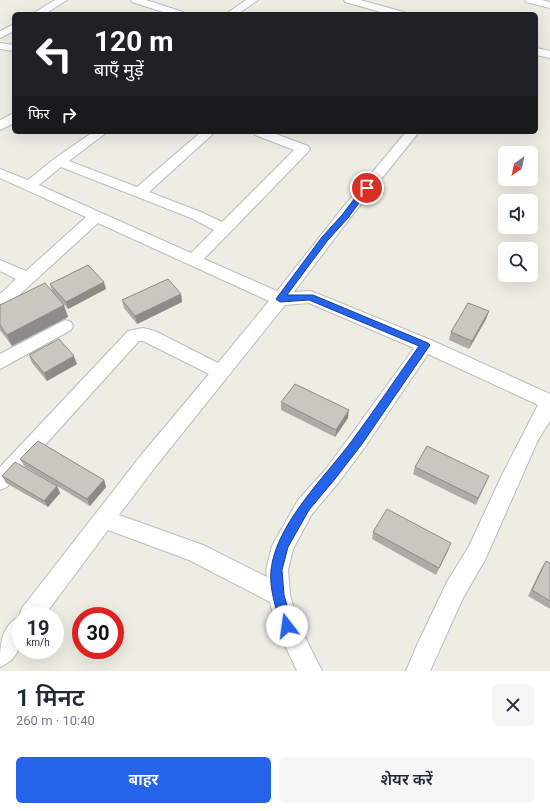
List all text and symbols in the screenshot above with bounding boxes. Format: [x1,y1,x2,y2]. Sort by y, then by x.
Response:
text: 120 m [94,25,173,58]
icon: left [28,28,80,80]
text: बाएँ मुड़ें [94,59,144,80]
icon: right [58,104,80,126]
text: फिर [28,105,50,123]
north arrow [498,146,538,186]
map controls [498,146,538,282]
pin [350,171,384,205]
icon: arrive [356,177,378,199]
button: sound [498,194,538,234]
button: search [498,242,538,282]
position arrow [266,605,308,647]
speed limit sign: 30 [72,607,124,659]
text: 19 [27,616,49,640]
text: km/h [26,637,50,648]
text: 1 मिनट [16,684,84,712]
button: close [492,684,534,726]
text: 260 m · 10:40 [16,713,95,728]
button: बाहर [16,757,271,803]
button: शेयर करें [279,757,534,803]

